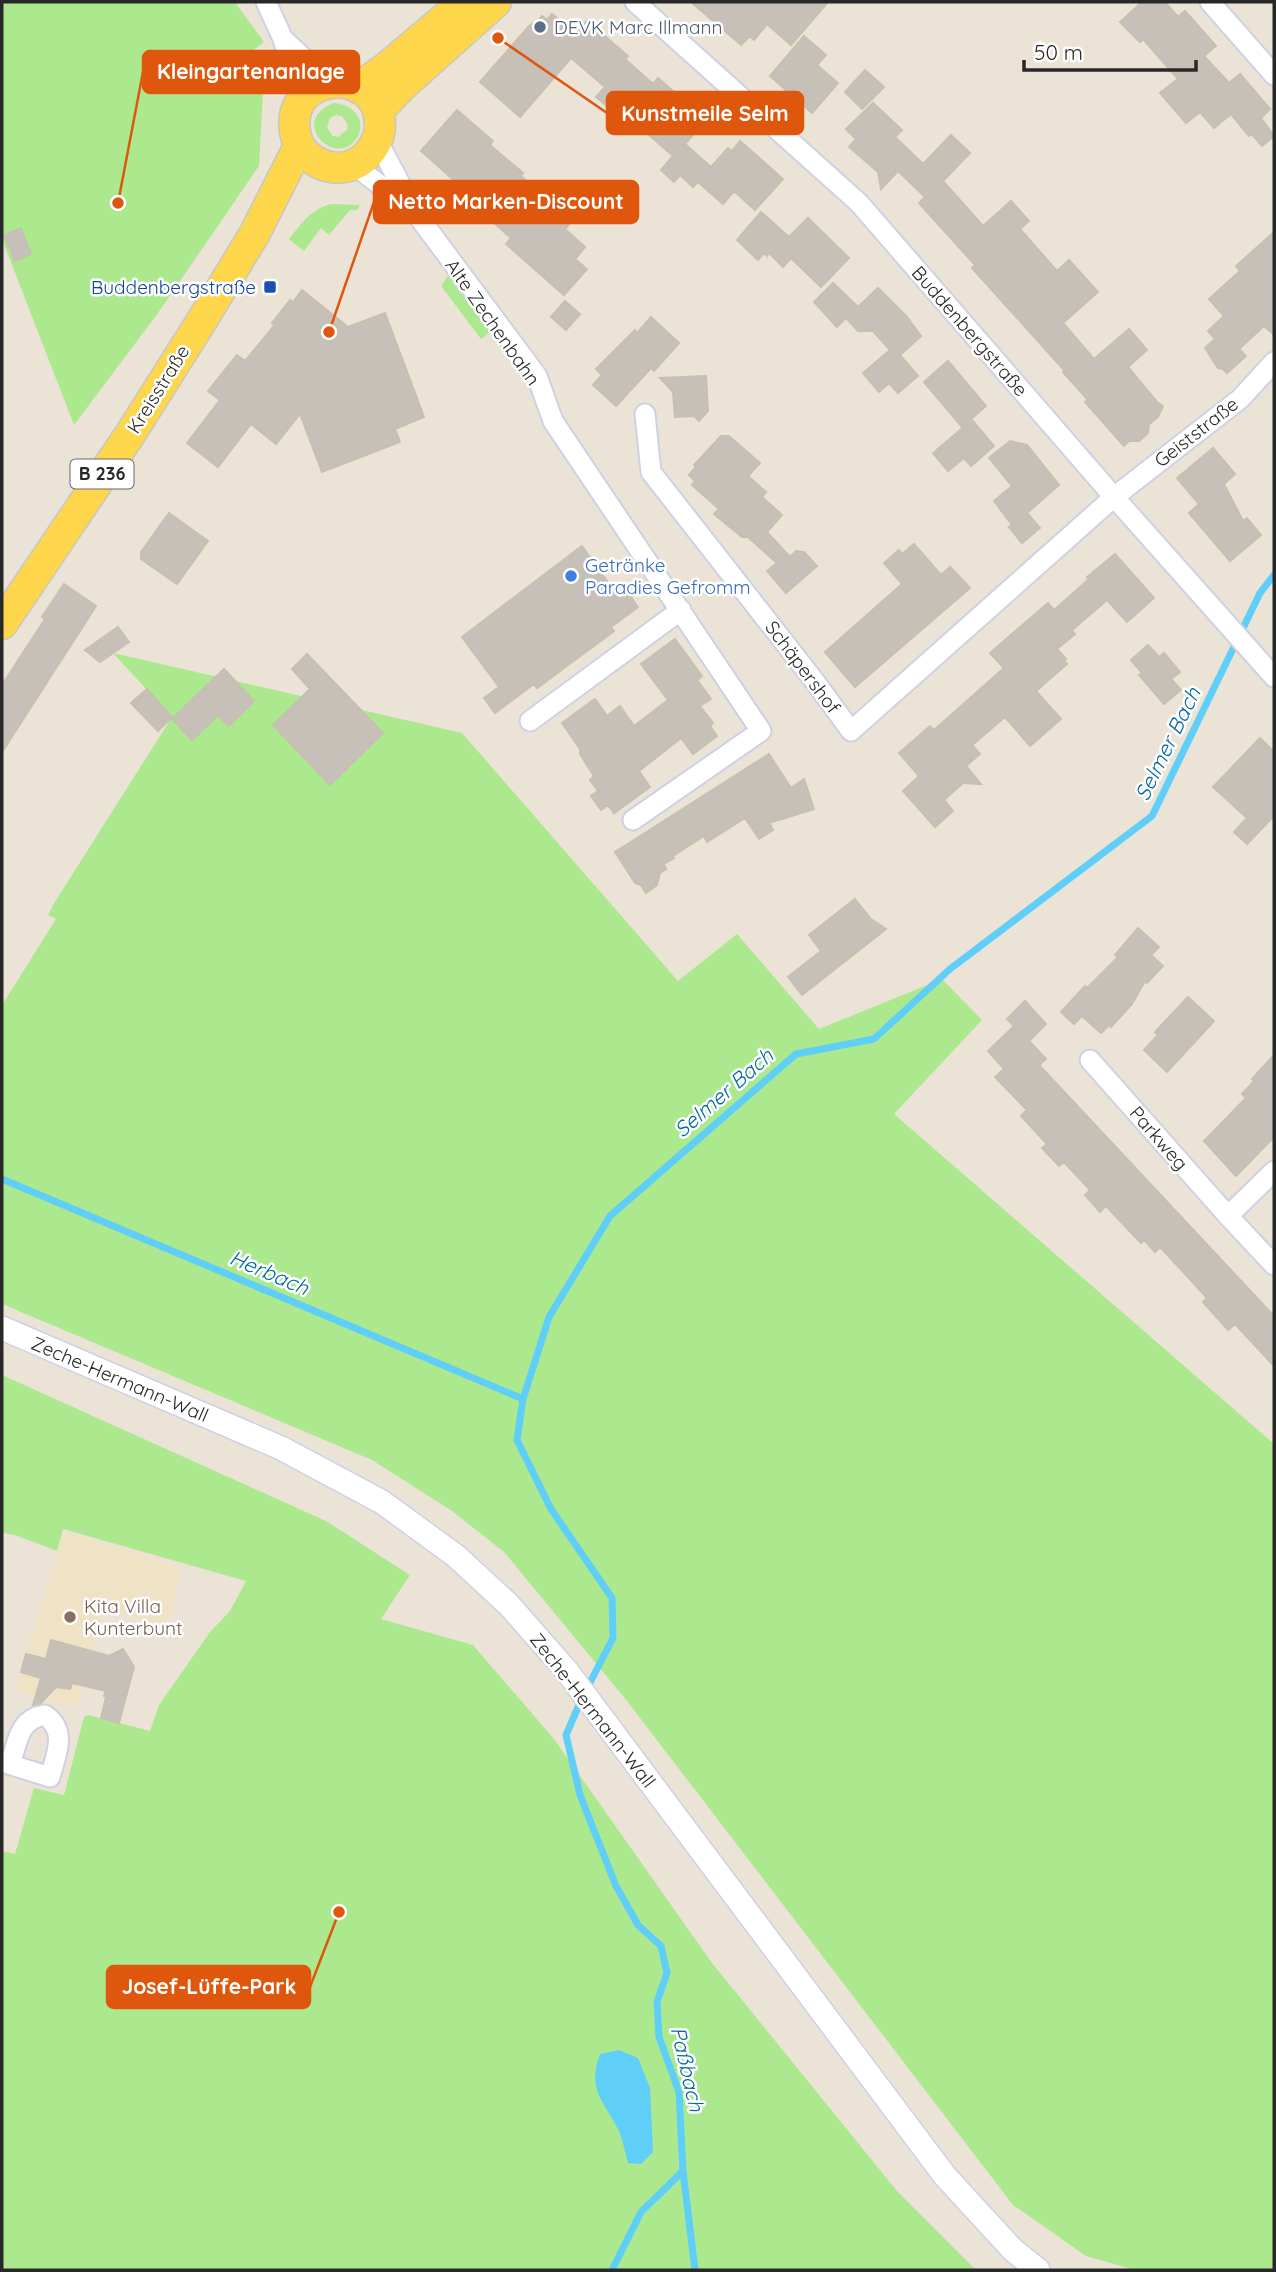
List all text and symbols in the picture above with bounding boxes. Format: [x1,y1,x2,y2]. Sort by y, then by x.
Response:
place label: DEVK Marc Illmann [554,15,723,39]
marker: DEVK Marc Illmann [532,19,548,35]
scale bar [1024,28,1196,72]
text: 50 m [1034,39,1083,65]
callout: Kleingartenanlage [143,51,359,93]
text: Kleingartenanlage [157,58,345,84]
callout: Kunstmeile Selm [607,92,803,134]
text: Kunstmeile Selm [621,100,789,126]
callout: Netto Marken-Discount [374,181,638,223]
text: Netto Marken-Discount [388,188,624,214]
street label: Alte Zechenbahn [440,254,546,390]
street label: Buddenbergstraße [907,261,1033,401]
place label: Buddenbergstraße [91,275,256,299]
marker: Buddenbergstraße [262,279,278,295]
street label: Kreisstraße [121,340,195,438]
street label: Geiststraße [1149,392,1243,472]
road number: B 236 [70,460,134,488]
place label: Getränke Paradies Gefromm [585,553,751,599]
marker: Getränke Paradies Gefromm [563,568,579,584]
street label: Schäpershof [760,616,846,718]
water label: Selmer Bach [1129,682,1206,804]
water label: Selmer Bach [669,1042,779,1142]
street label: Parkweg [1125,1101,1193,1175]
water label: Herbach [226,1244,314,1301]
street label: Zeche-Hermann-Wall [28,1331,212,1427]
place label: Kita Villa Kunterbunt [84,1594,183,1640]
marker: Kita Villa Kunterbunt [62,1609,78,1625]
street label: Zeche-Hermann-Wall [525,1628,661,1792]
callout: Josef-Lüffe-Park [107,1966,310,2008]
text: Josef-Lüffe-Park [122,1973,296,1999]
water label: Paßbach [666,2024,711,2115]

